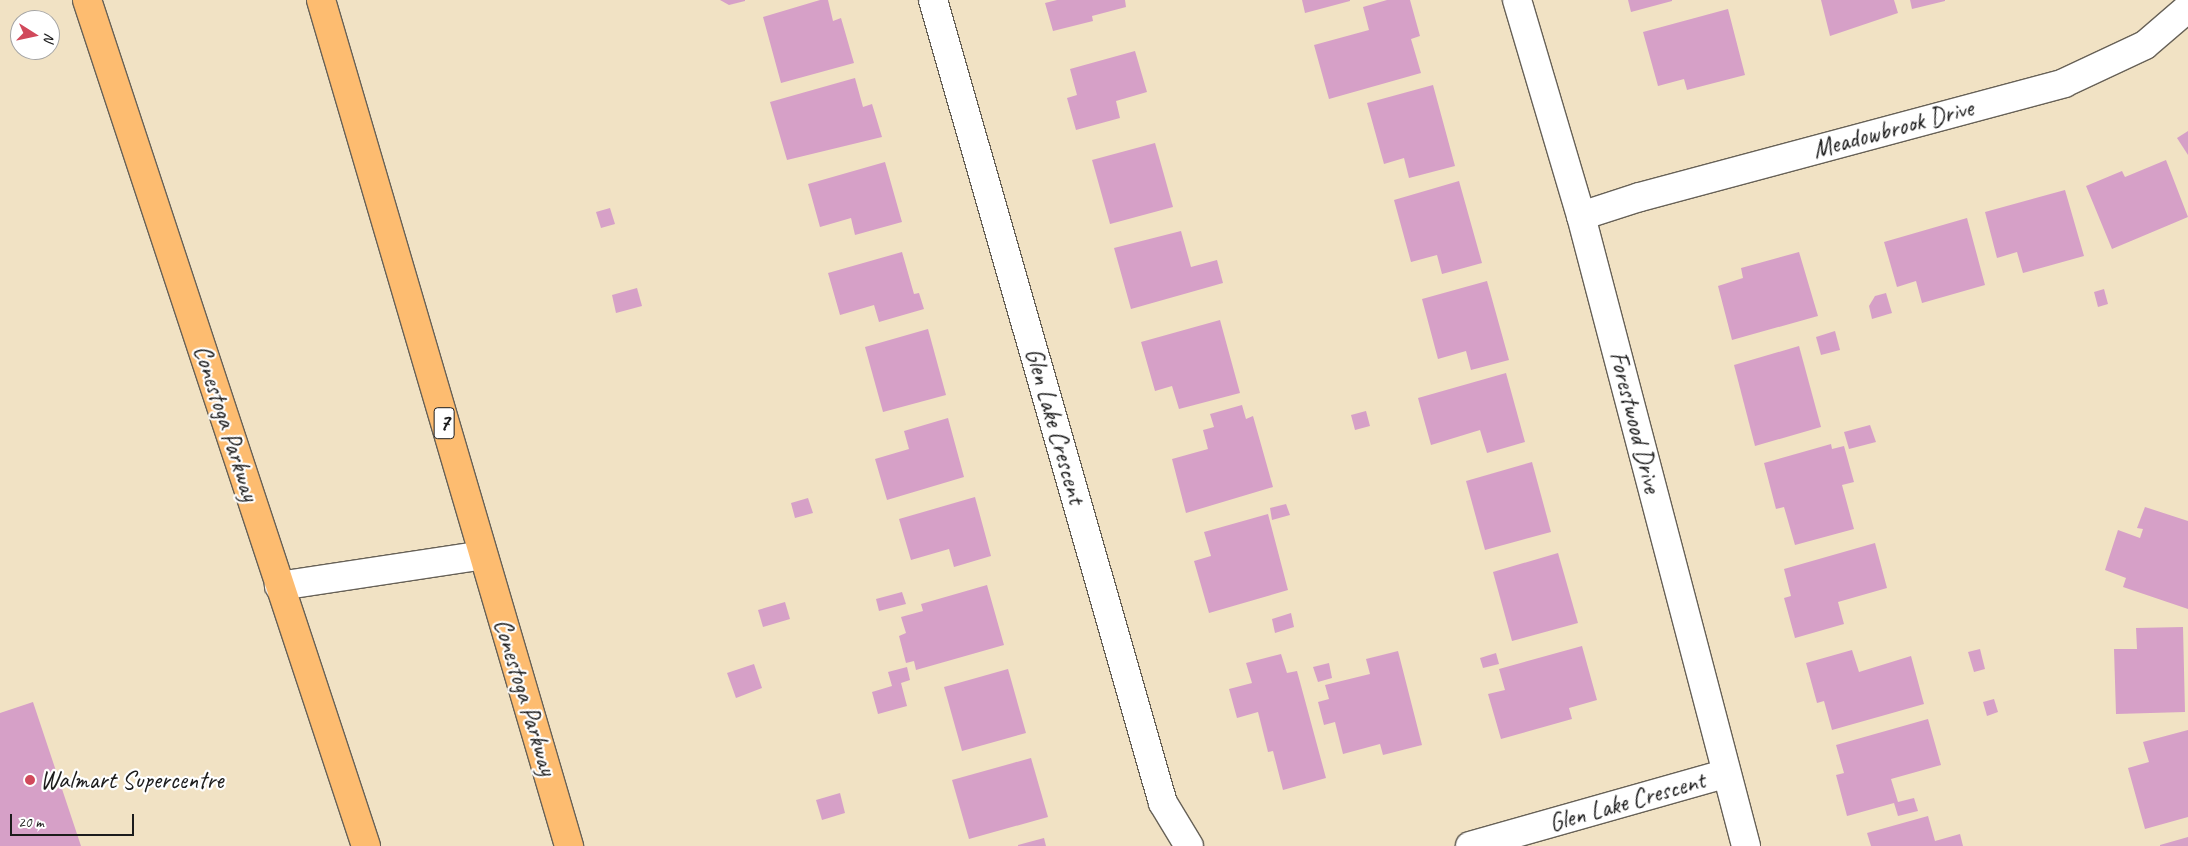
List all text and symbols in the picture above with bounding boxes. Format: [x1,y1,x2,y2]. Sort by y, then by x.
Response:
north arrow [10,10,60,60]
text: N [40,32,58,43]
street label: Meadowbrook Drive [1809,93,1977,165]
street label: Conestoga Parkway [187,341,265,505]
street label: Glen Lake Crescent [1018,344,1092,508]
street label: Forestwood Drive [1603,348,1667,496]
road number: 7 [433,402,455,444]
street label: Conestoga Parkway [487,615,563,779]
place label: Walmart Supercentre [40,765,223,795]
street label: Glen Lake Crescent [1545,765,1709,839]
marker: Walmart Supercentre [24,774,36,786]
scale bar [12,804,136,836]
text: 20 m [18,813,44,832]

